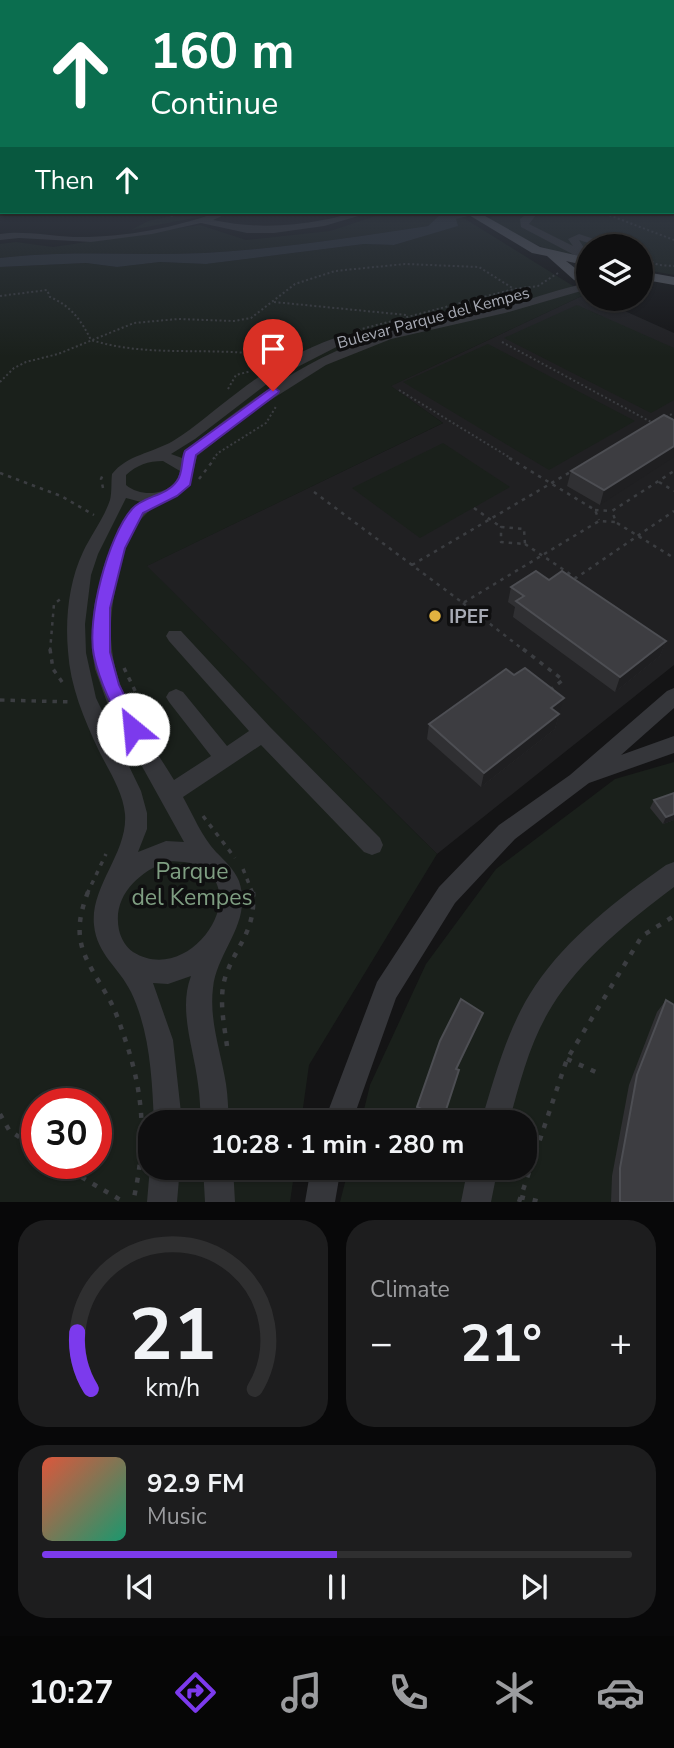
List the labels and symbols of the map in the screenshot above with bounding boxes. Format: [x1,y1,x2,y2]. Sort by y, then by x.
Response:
street label: Bulevar Parque del Kempes [335,282,532,354]
pin [243,319,303,391]
place label: IPEF [449,604,489,630]
marker: IPEF [427,608,443,624]
position arrow [96,692,170,766]
park label: Parque del Kempes [131,856,253,913]
speed limit sign: 30 [21,1088,112,1179]

